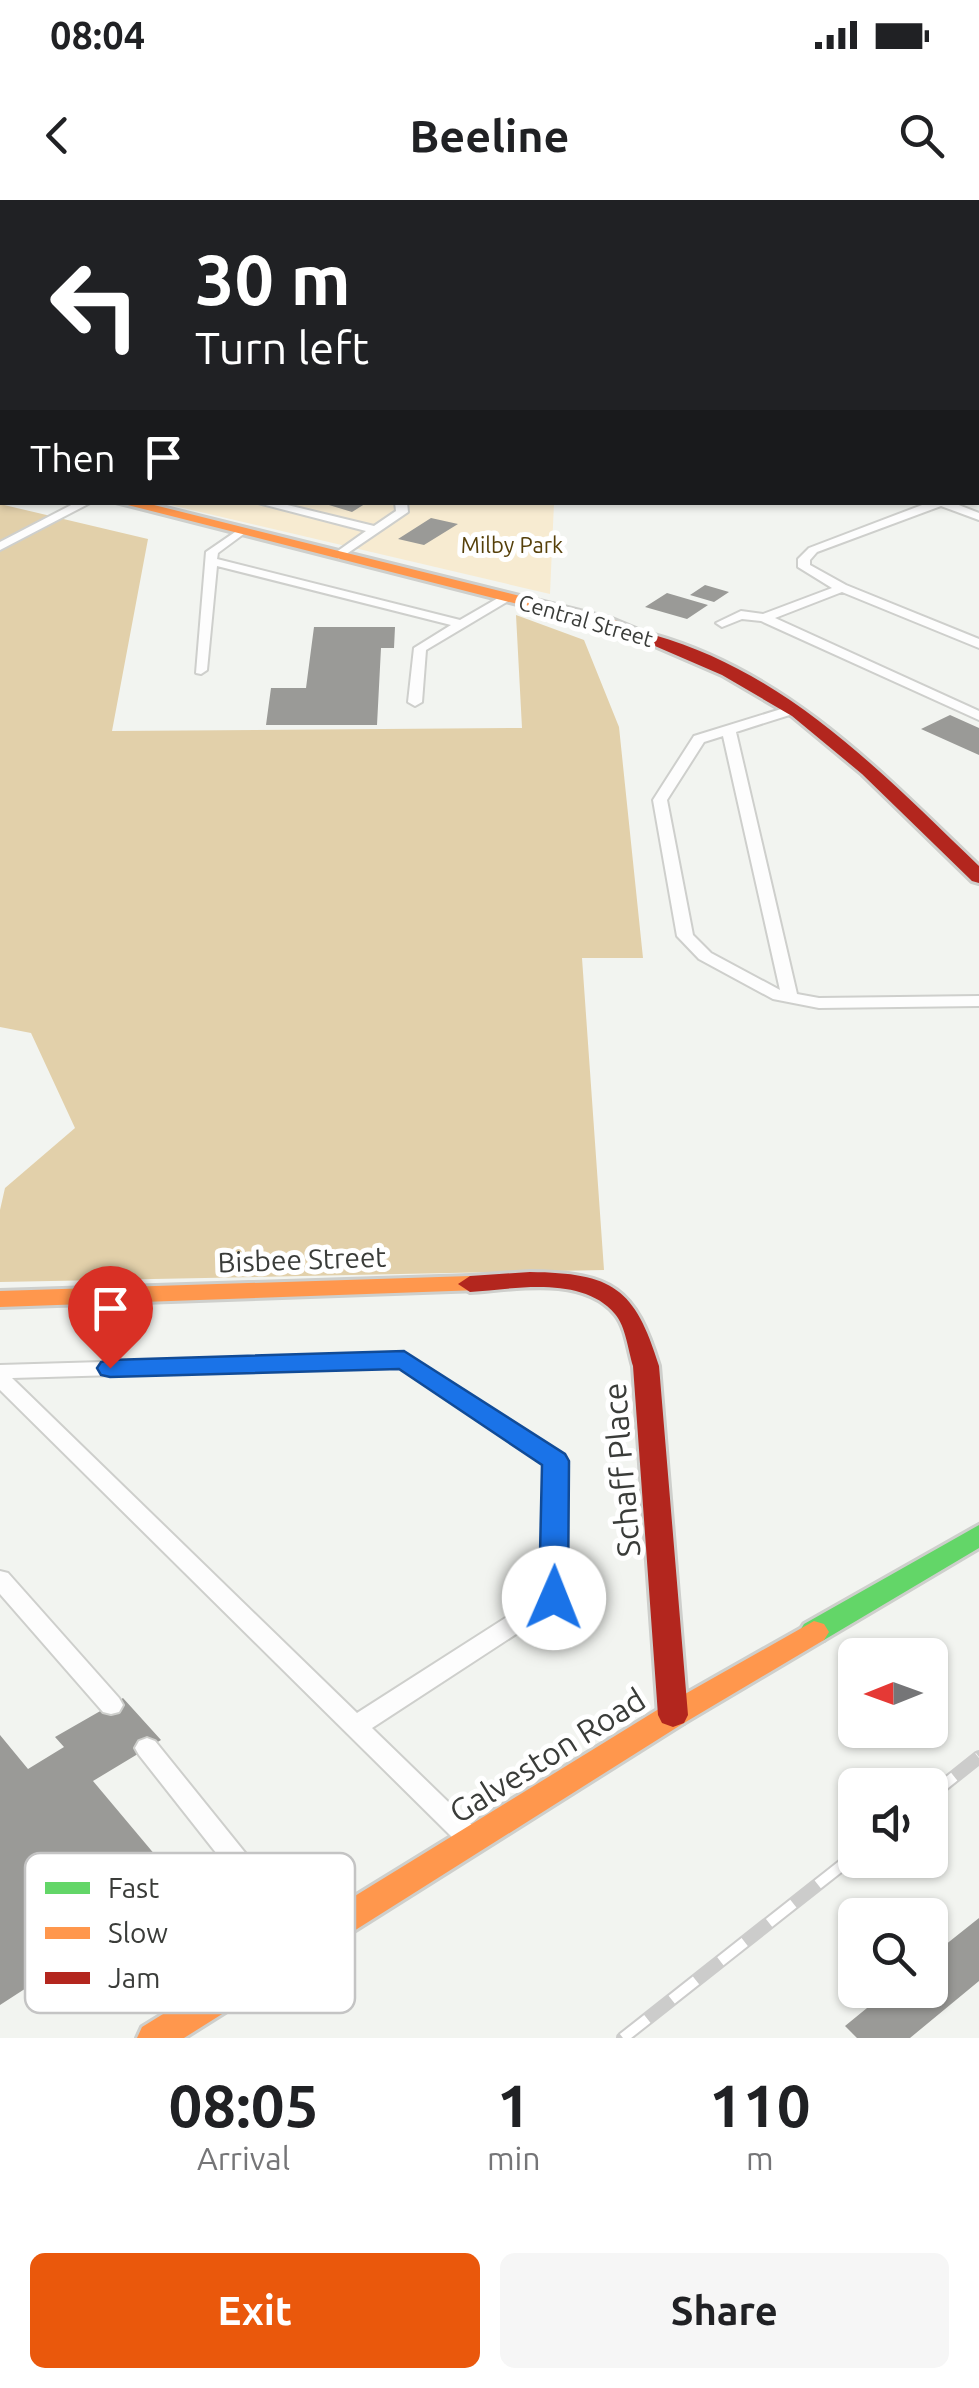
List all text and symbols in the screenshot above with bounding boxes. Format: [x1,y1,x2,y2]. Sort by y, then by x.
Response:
text: 08:04 [50,14,145,56]
icon: back [30,108,85,163]
icon: search [894,108,949,163]
text: Beeline [409,110,570,161]
icon: left [30,240,160,370]
text: 30 m [195,240,351,318]
text: Turn left [195,322,369,373]
icon: arrive [136,430,191,485]
text: Then [30,437,116,479]
park label: Milby Park [461,532,563,557]
street label: Central Street [516,589,656,651]
street label: Bisbee Street [217,1241,387,1277]
pin [68,1266,153,1369]
icon: arrive [83,1281,138,1336]
street label: Schaff Place [595,1381,647,1559]
position arrow [502,1546,606,1650]
north arrow [838,1638,948,1748]
map controls [838,1638,948,2008]
street label: Galveston Road [443,1680,651,1830]
button: sound [838,1768,948,1878]
legend [25,1853,355,2013]
text: Fast [108,1872,159,1903]
button: search [838,1898,948,2008]
text: Slow [108,1917,168,1948]
text: Jam [108,1962,160,1993]
text: 08:05 [168,2071,319,2138]
text: 1 [497,2071,531,2138]
text: 110 [709,2071,811,2138]
text: Arrival [197,2140,290,2176]
text: min [487,2140,541,2176]
text: m [746,2140,774,2176]
button: Exit [30,2253,480,2368]
button: Share [500,2253,949,2368]

